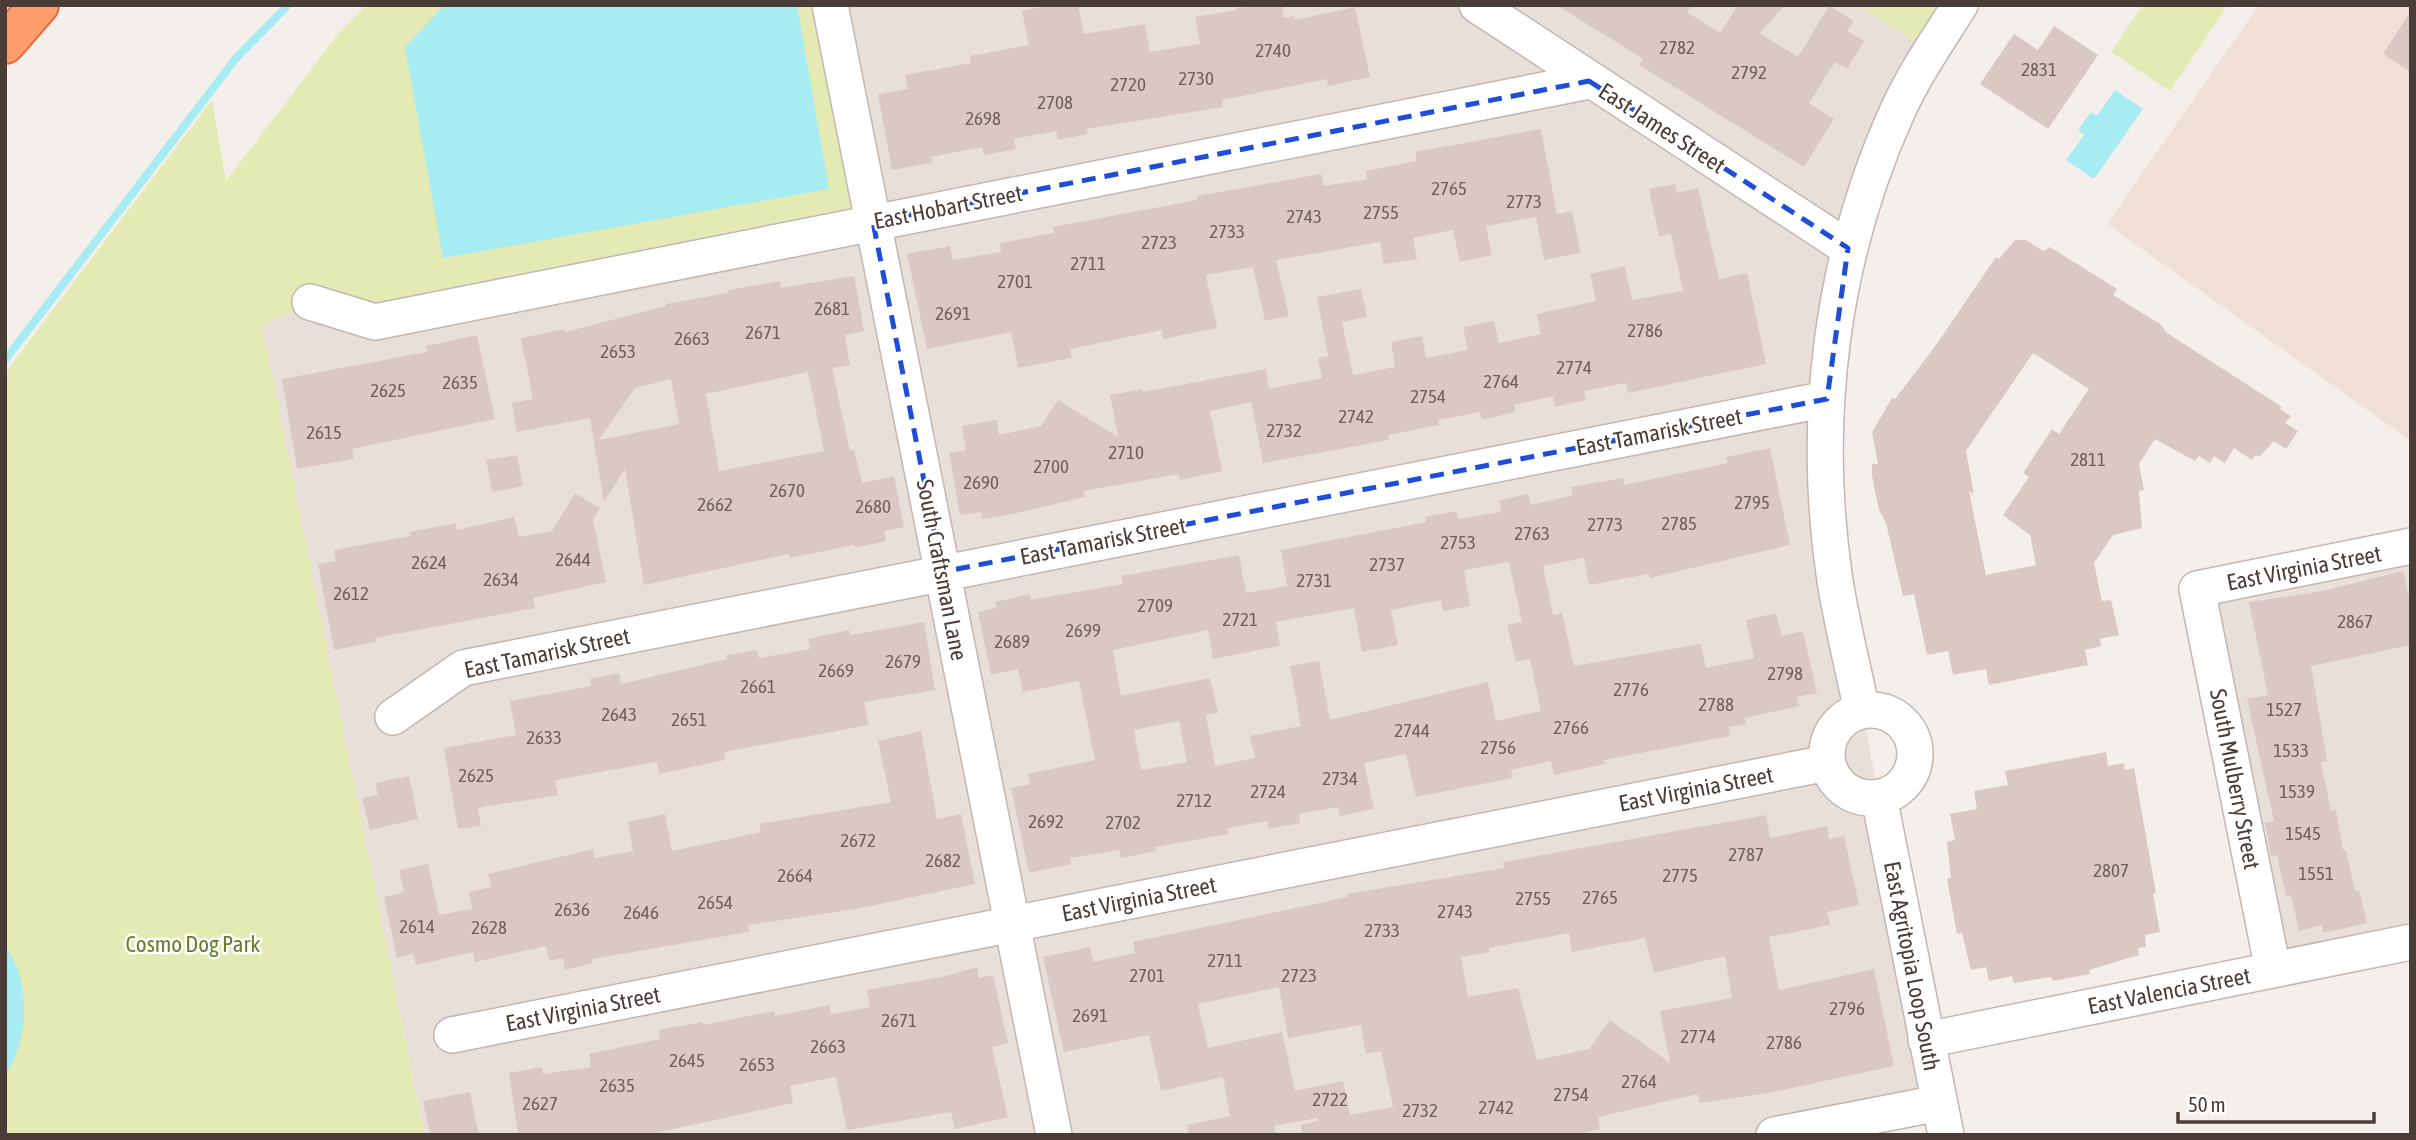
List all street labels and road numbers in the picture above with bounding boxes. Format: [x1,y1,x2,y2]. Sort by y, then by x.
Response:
street label: East James Street [1594,78,1730,178]
street label: East Hobart Street [871,180,1025,234]
street label: East Tamarisk Street [1574,403,1744,461]
street label: South Craftsman Lane [912,477,972,663]
street label: East Tamarisk Street [1018,512,1188,570]
street label: East Virginia Street [2224,540,2384,596]
street label: East Tamarisk Street [462,623,632,683]
street label: South Mulberry Street [2205,687,2265,871]
street label: East Virginia Street [1616,761,1776,817]
street label: East Agritopia Loop South [1879,859,1945,1073]
street label: East Virginia Street [1059,871,1219,927]
street label: East Valencia Street [2085,962,2253,1020]
street label: East Virginia Street [503,981,663,1037]

